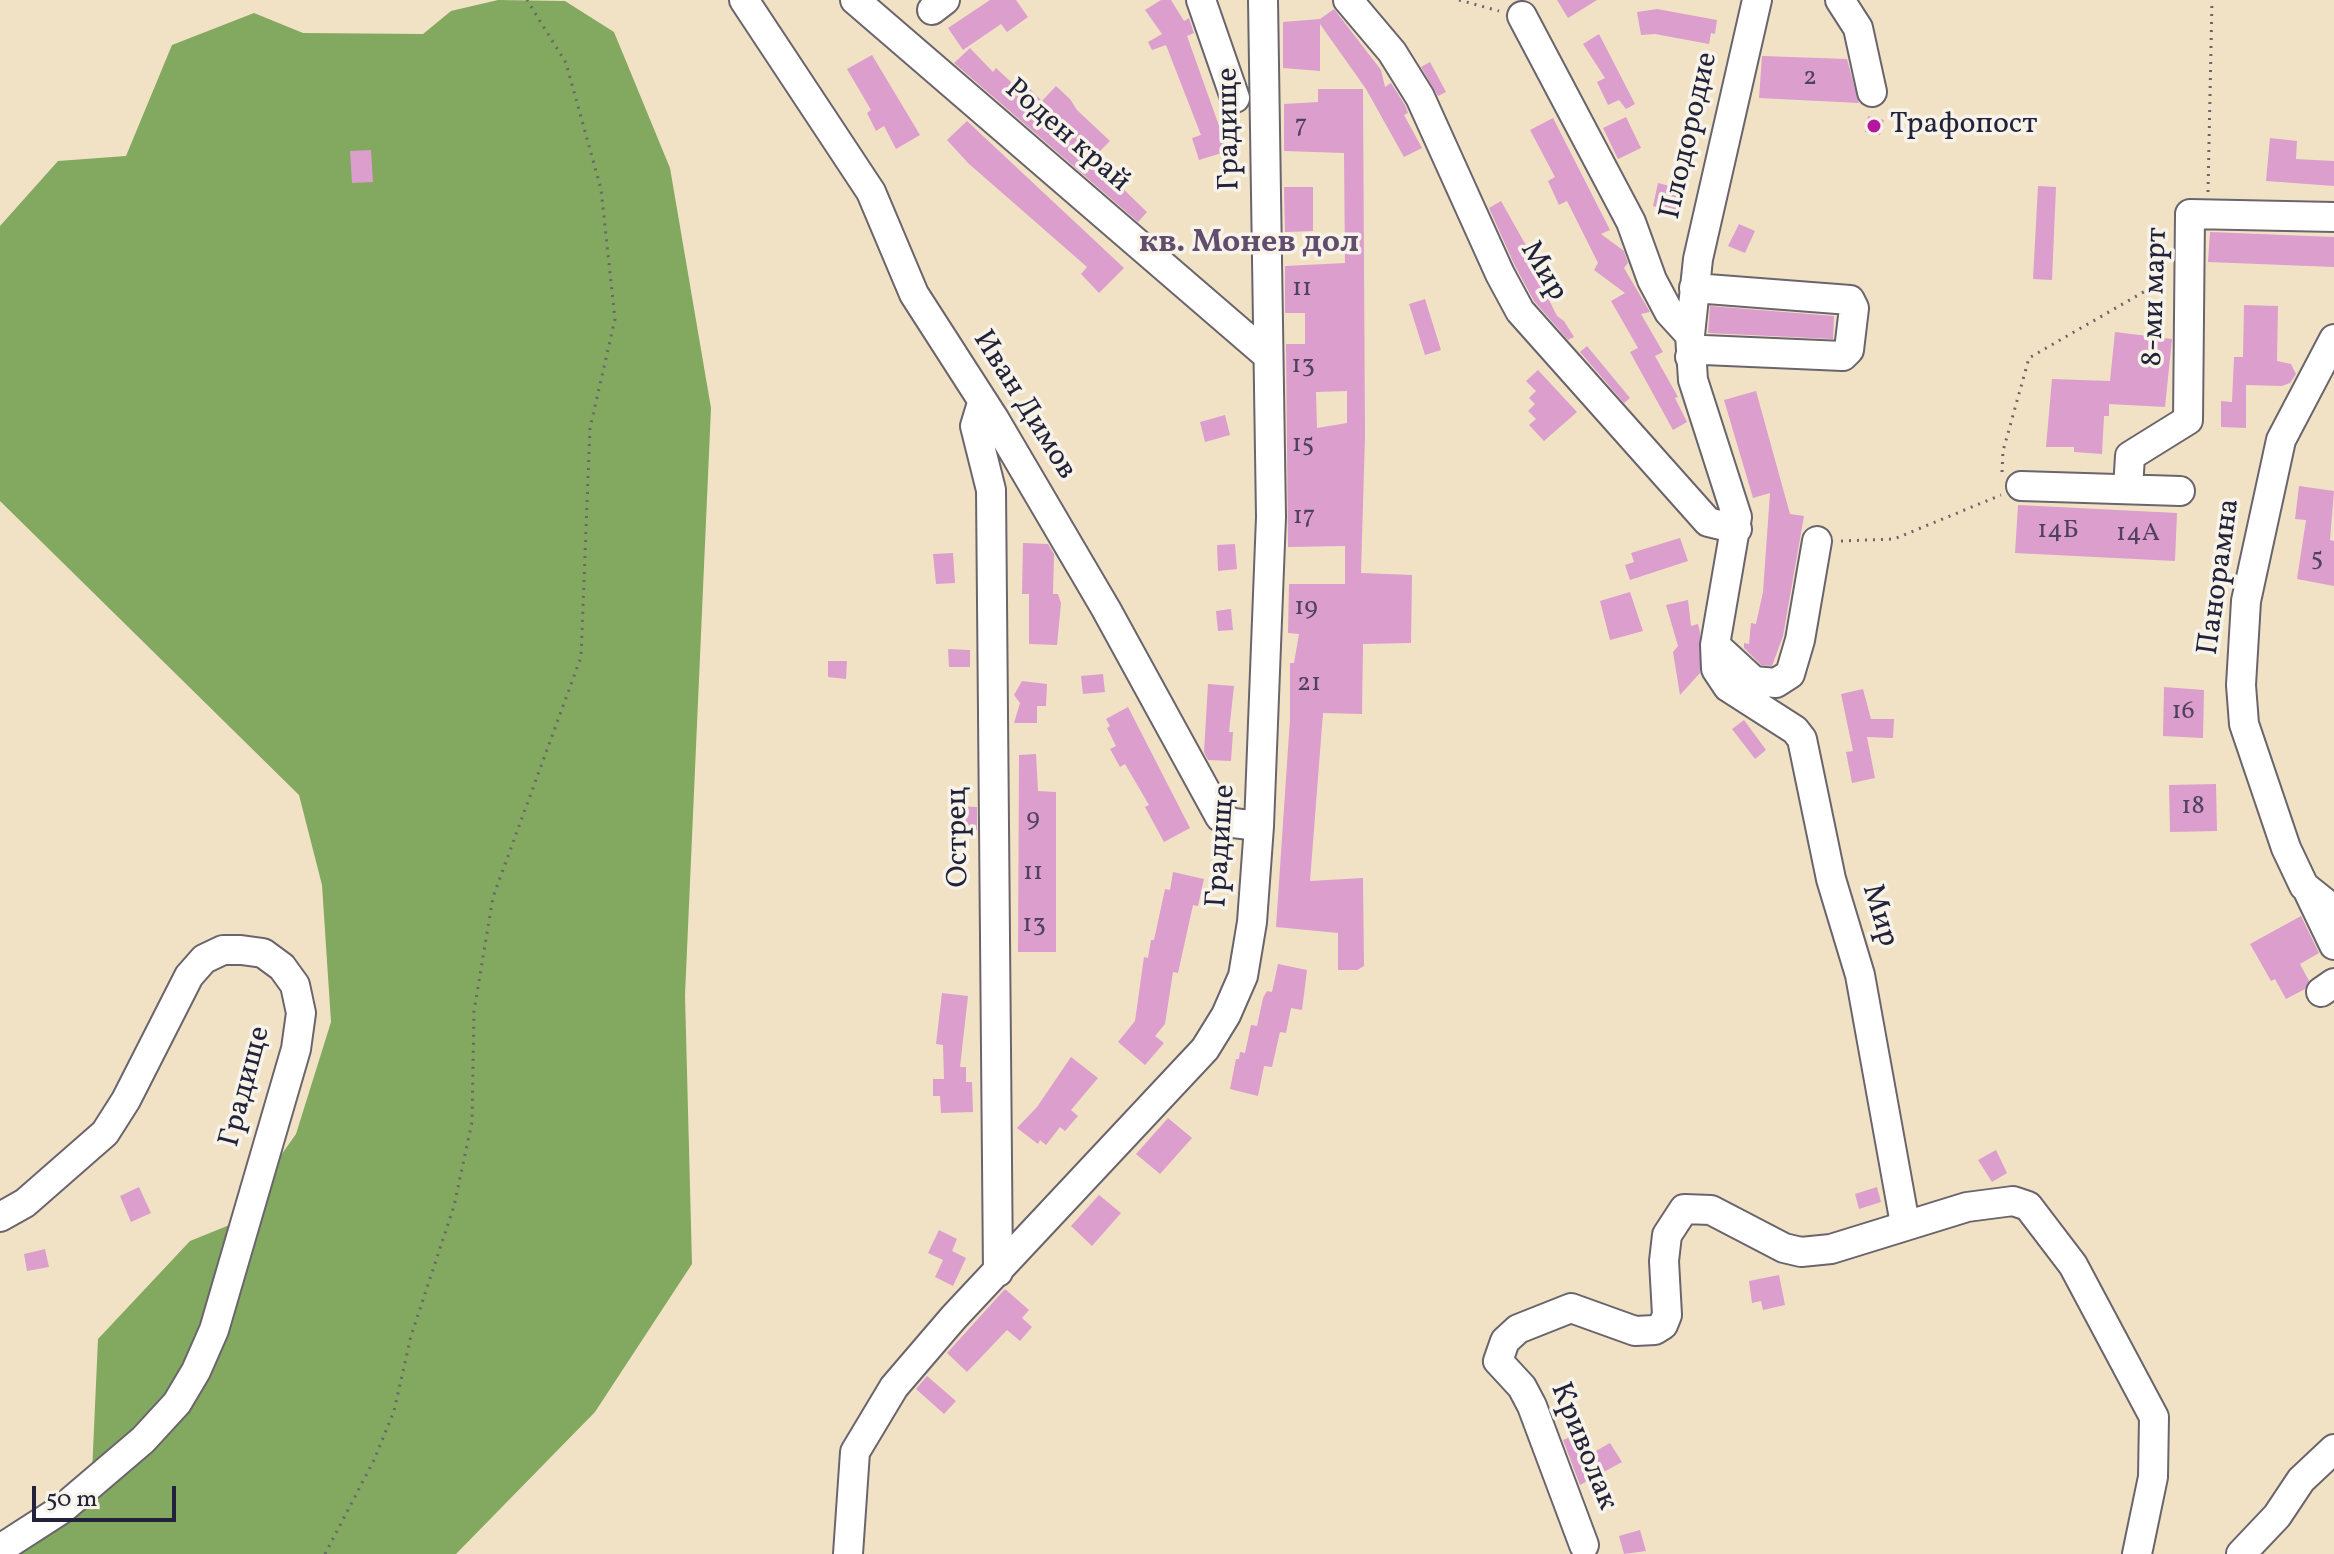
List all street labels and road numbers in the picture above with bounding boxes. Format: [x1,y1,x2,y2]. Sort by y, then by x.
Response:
street label: Плодородие [1654,49,1728,223]
street label: Градище [1212,67,1250,191]
street label: Роден край [996,73,1136,201]
street label: 8-ми март [2137,227,2177,367]
street label: Мир [1510,236,1574,308]
street label: Иван Димов [963,325,1083,487]
street label: Панорамна [2192,497,2250,657]
street label: Градище [1201,783,1245,909]
street label: Острец [941,786,979,888]
street label: Мир [1852,880,1904,952]
street label: Градище [214,1023,280,1151]
street label: Криволак [1540,1378,1624,1516]

